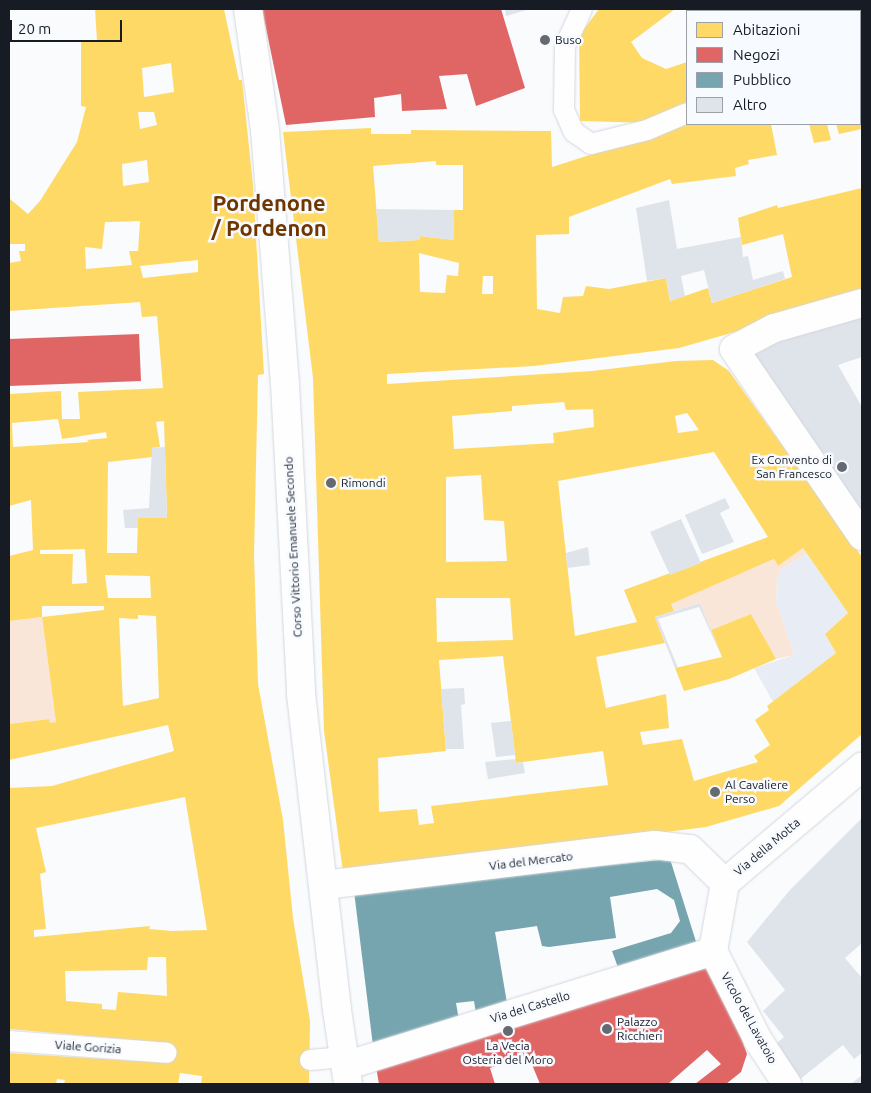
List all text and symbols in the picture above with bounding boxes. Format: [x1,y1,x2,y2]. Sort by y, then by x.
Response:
scale bar [12,10,125,42]
legend [686,10,861,125]
text: 20 m [18,20,51,37]
text: Abitazioni [733,21,800,38]
place label: Buso [555,33,582,47]
marker: Buso [539,34,551,46]
text: Negozi [733,46,780,63]
text: Pubblico [733,71,791,88]
text: Altro [733,96,767,113]
district label: Pordenone / Pordenon [211,189,327,240]
place label: Ex Convento di San Francesco [751,453,832,481]
street label: Corso Vittorio Emanuele Secondo [281,456,305,638]
marker: Ex Convento di San Francesco [836,461,848,473]
place label: Rimondi [341,476,386,490]
marker: Rimondi [325,477,337,489]
place label: Al Cavaliere Perso [725,778,788,806]
marker: Al Cavaliere Perso [709,786,721,798]
street label: Via della Motta [731,815,803,879]
street label: Via del Mercato [488,849,574,873]
street label: Vicolo del Lavatoio [718,970,780,1066]
street label: Via del Castello [488,988,572,1026]
place label: Palazzo Ricchieri [617,1015,662,1043]
marker: Palazzo Ricchieri [601,1023,613,1035]
marker: La Vecia Osteria del Moro [502,1025,514,1037]
street label: Viale Gorizia [54,1037,122,1057]
place label: La Vecia Osteria del Moro [463,1039,553,1067]

